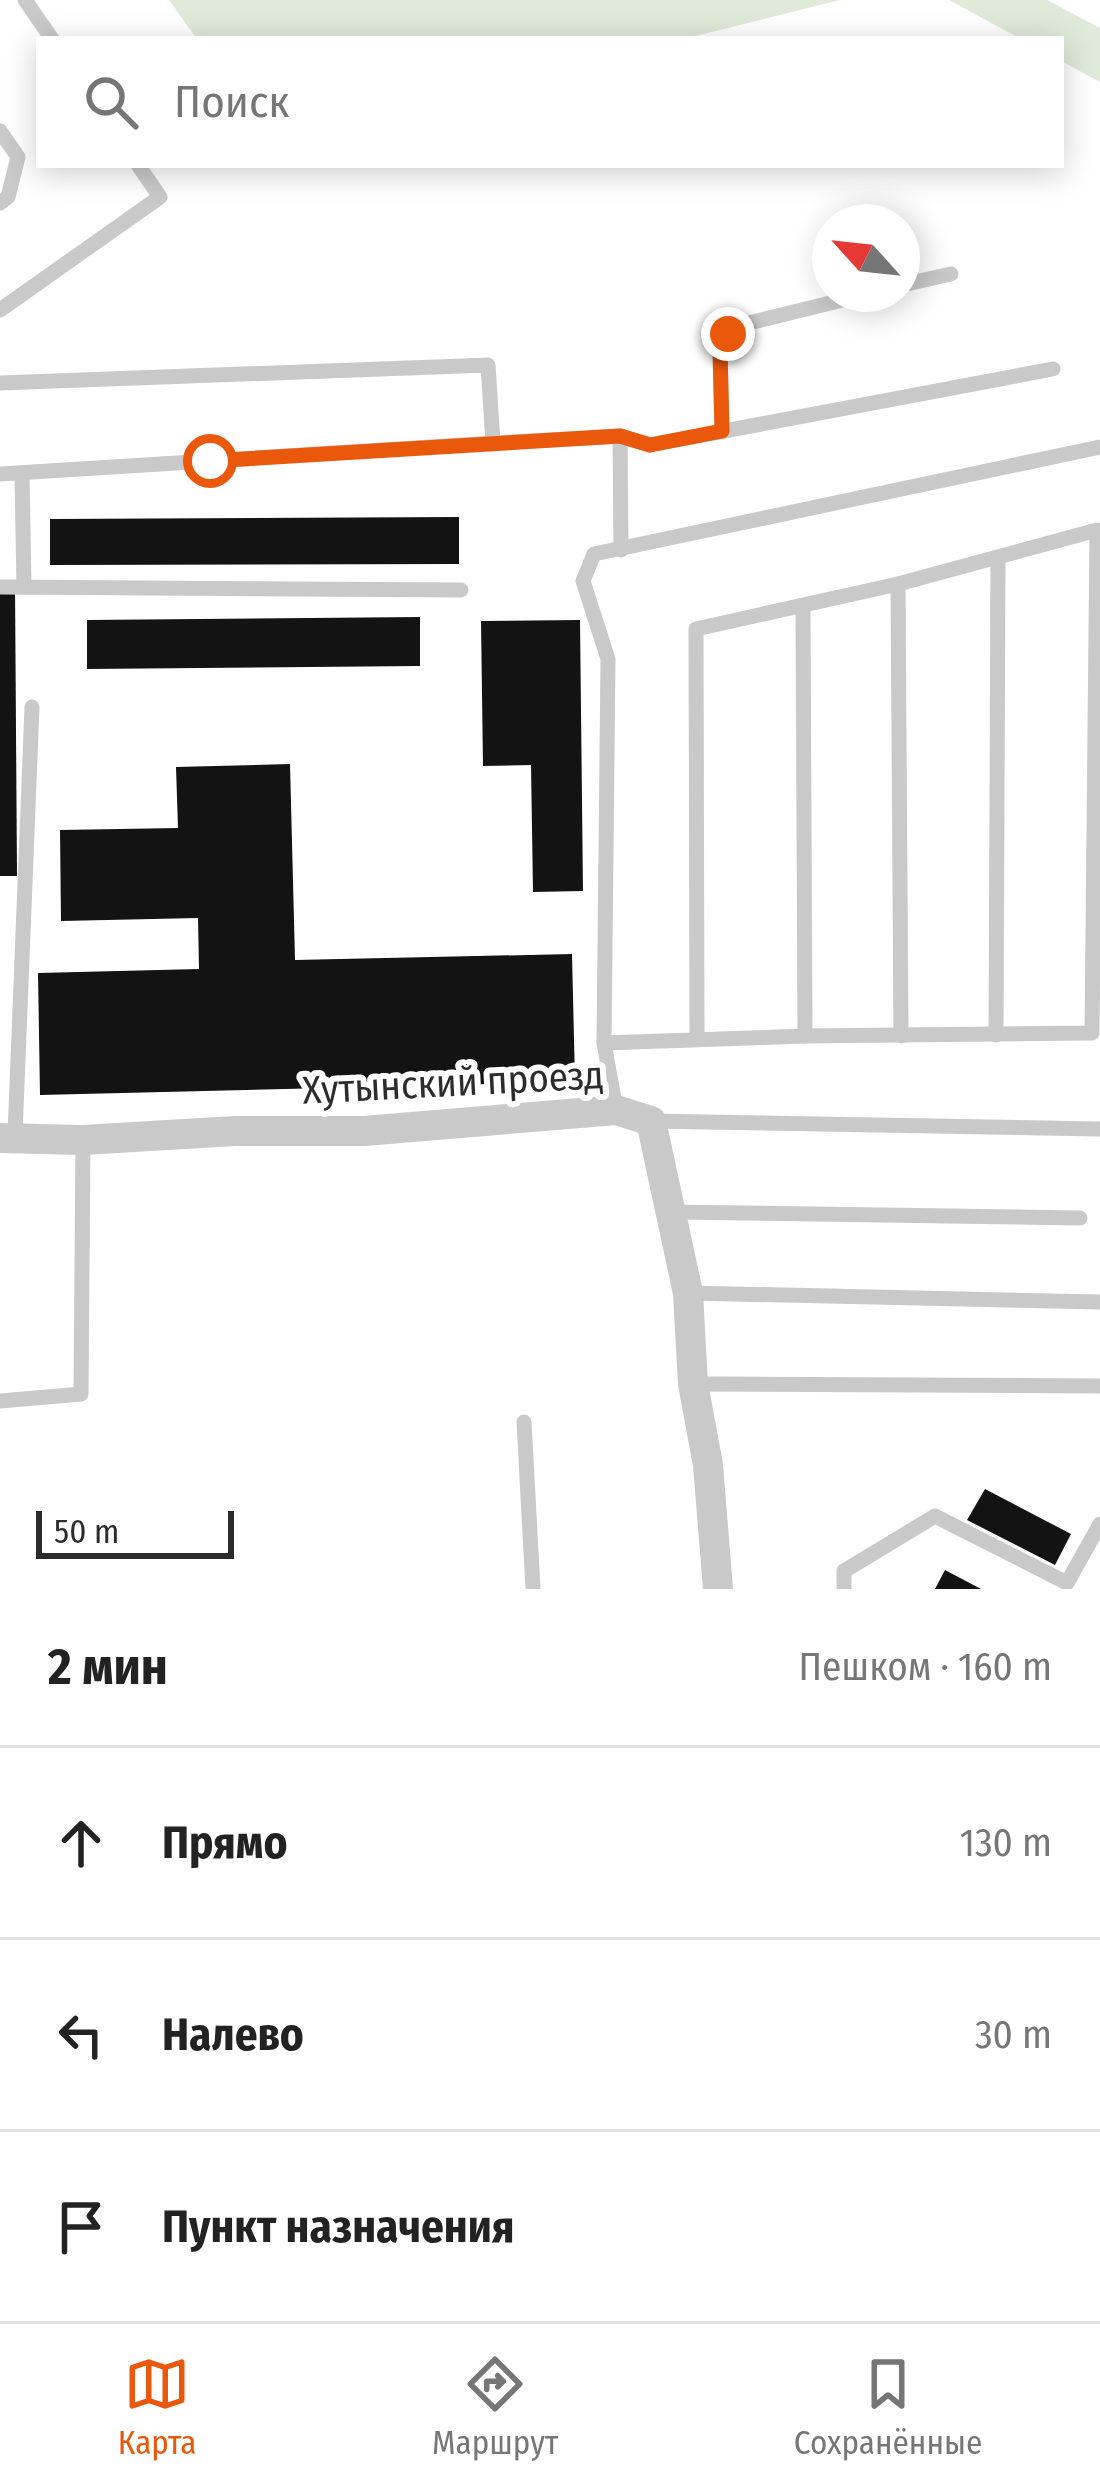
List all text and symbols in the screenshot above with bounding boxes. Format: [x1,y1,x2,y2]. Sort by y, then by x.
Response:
search box [36,36,1064,168]
icon: search [78,69,144,135]
text: Поиск [174,75,289,129]
north arrow [812,204,920,312]
route end [701,307,755,361]
route start [183,434,237,488]
street label: Хутынский проезд [301,1052,605,1114]
scale bar [36,1505,234,1558]
text: 50 m [54,1512,119,1552]
text: 2 мин [48,1636,168,1698]
text: Пешком · 160 m [799,1644,1052,1690]
icon: ahead [48,1810,114,1876]
text: Прямо [162,1816,287,1870]
text: 130 m [960,1820,1052,1866]
icon: left [48,2002,114,2068]
text: Налево [162,2008,304,2062]
text: 30 m [975,2012,1052,2058]
icon: arrive [48,2194,114,2260]
text: Пункт назначения [162,2200,515,2254]
tab: Карта [118,2351,197,2463]
tab: Маршрут [432,2351,558,2463]
tab: Сохранённые [794,2351,982,2463]

